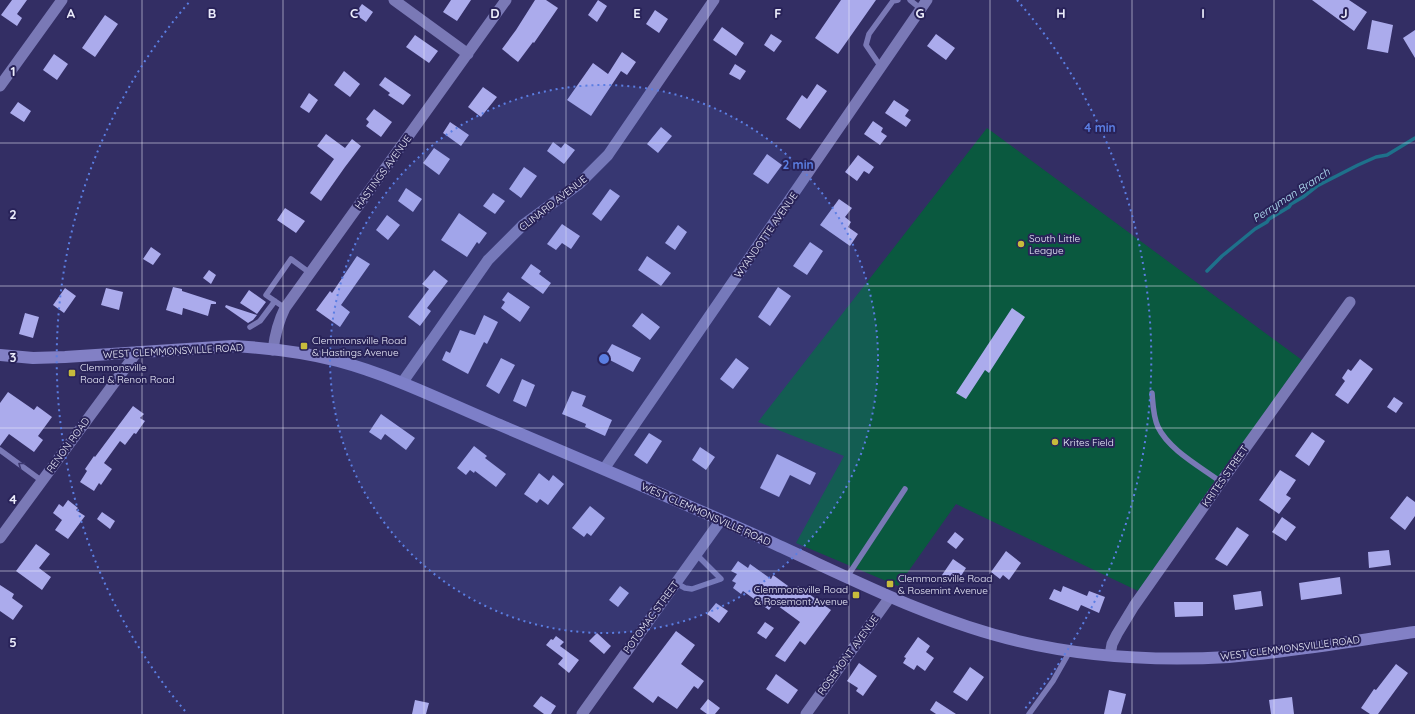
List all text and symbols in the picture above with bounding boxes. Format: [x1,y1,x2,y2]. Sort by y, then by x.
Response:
text: A [67,5,76,21]
text: B [208,5,216,21]
text: C [350,5,358,21]
text: D [490,5,500,21]
text: E [633,5,641,21]
text: F [774,5,782,21]
text: G [915,5,925,21]
text: H [1056,5,1066,21]
text: I [1201,5,1205,21]
text: J [1340,5,1348,21]
text: 1 [10,63,16,79]
text: 4 min [1084,120,1116,135]
street label: HASTINGS AVENUE [352,132,414,212]
text: 2 min [782,157,814,172]
water label: Perryman Branch [1250,164,1333,225]
street label: CLINARD AVENUE [516,172,590,234]
street label: WYANDOTTE AVENUE [731,189,801,280]
text: 2 [9,206,17,222]
place label: South Little League [1029,232,1081,257]
marker: South Little League [1016,239,1026,249]
place label: Clemmonsville Road & Hastings Avenue [312,334,406,359]
street label: WEST CLEMMONSVILLE ROAD [103,341,243,361]
marker: Clemmonsville Road & Hastings Avenue [299,341,309,351]
text: 3 [10,349,17,365]
centre of rings [597,352,611,366]
place label: Clemmonsville Road & Renon Road [80,361,175,386]
marker: Clemmonsville Road & Renon Road [67,368,77,378]
street label: RENON ROAD [44,415,92,475]
place label: Krites Field [1063,436,1114,449]
marker: Krites Field [1050,437,1060,447]
street label: KRITES STREET [1199,443,1251,509]
one-way arrow [18,462,25,470]
street label: WEST CLEMMONSVILLE ROAD [639,480,773,548]
text: 4 [9,491,17,507]
place label: Clemmonsville Road & Rosemint Avenue [898,572,992,597]
street label: POTOMAC STREET [620,578,682,656]
marker: Clemmonsville Road & Rosemint Avenue [885,579,895,589]
place label: Clemmonsville Road & Rosemont Avenue [754,583,848,608]
marker: Clemmonsville Road & Rosemont Avenue [851,590,861,600]
street label: ROSEMONT AVENUE [815,612,882,697]
street label: WEST CLEMMONSVILLE ROAD [1220,633,1360,663]
text: 5 [9,634,17,650]

